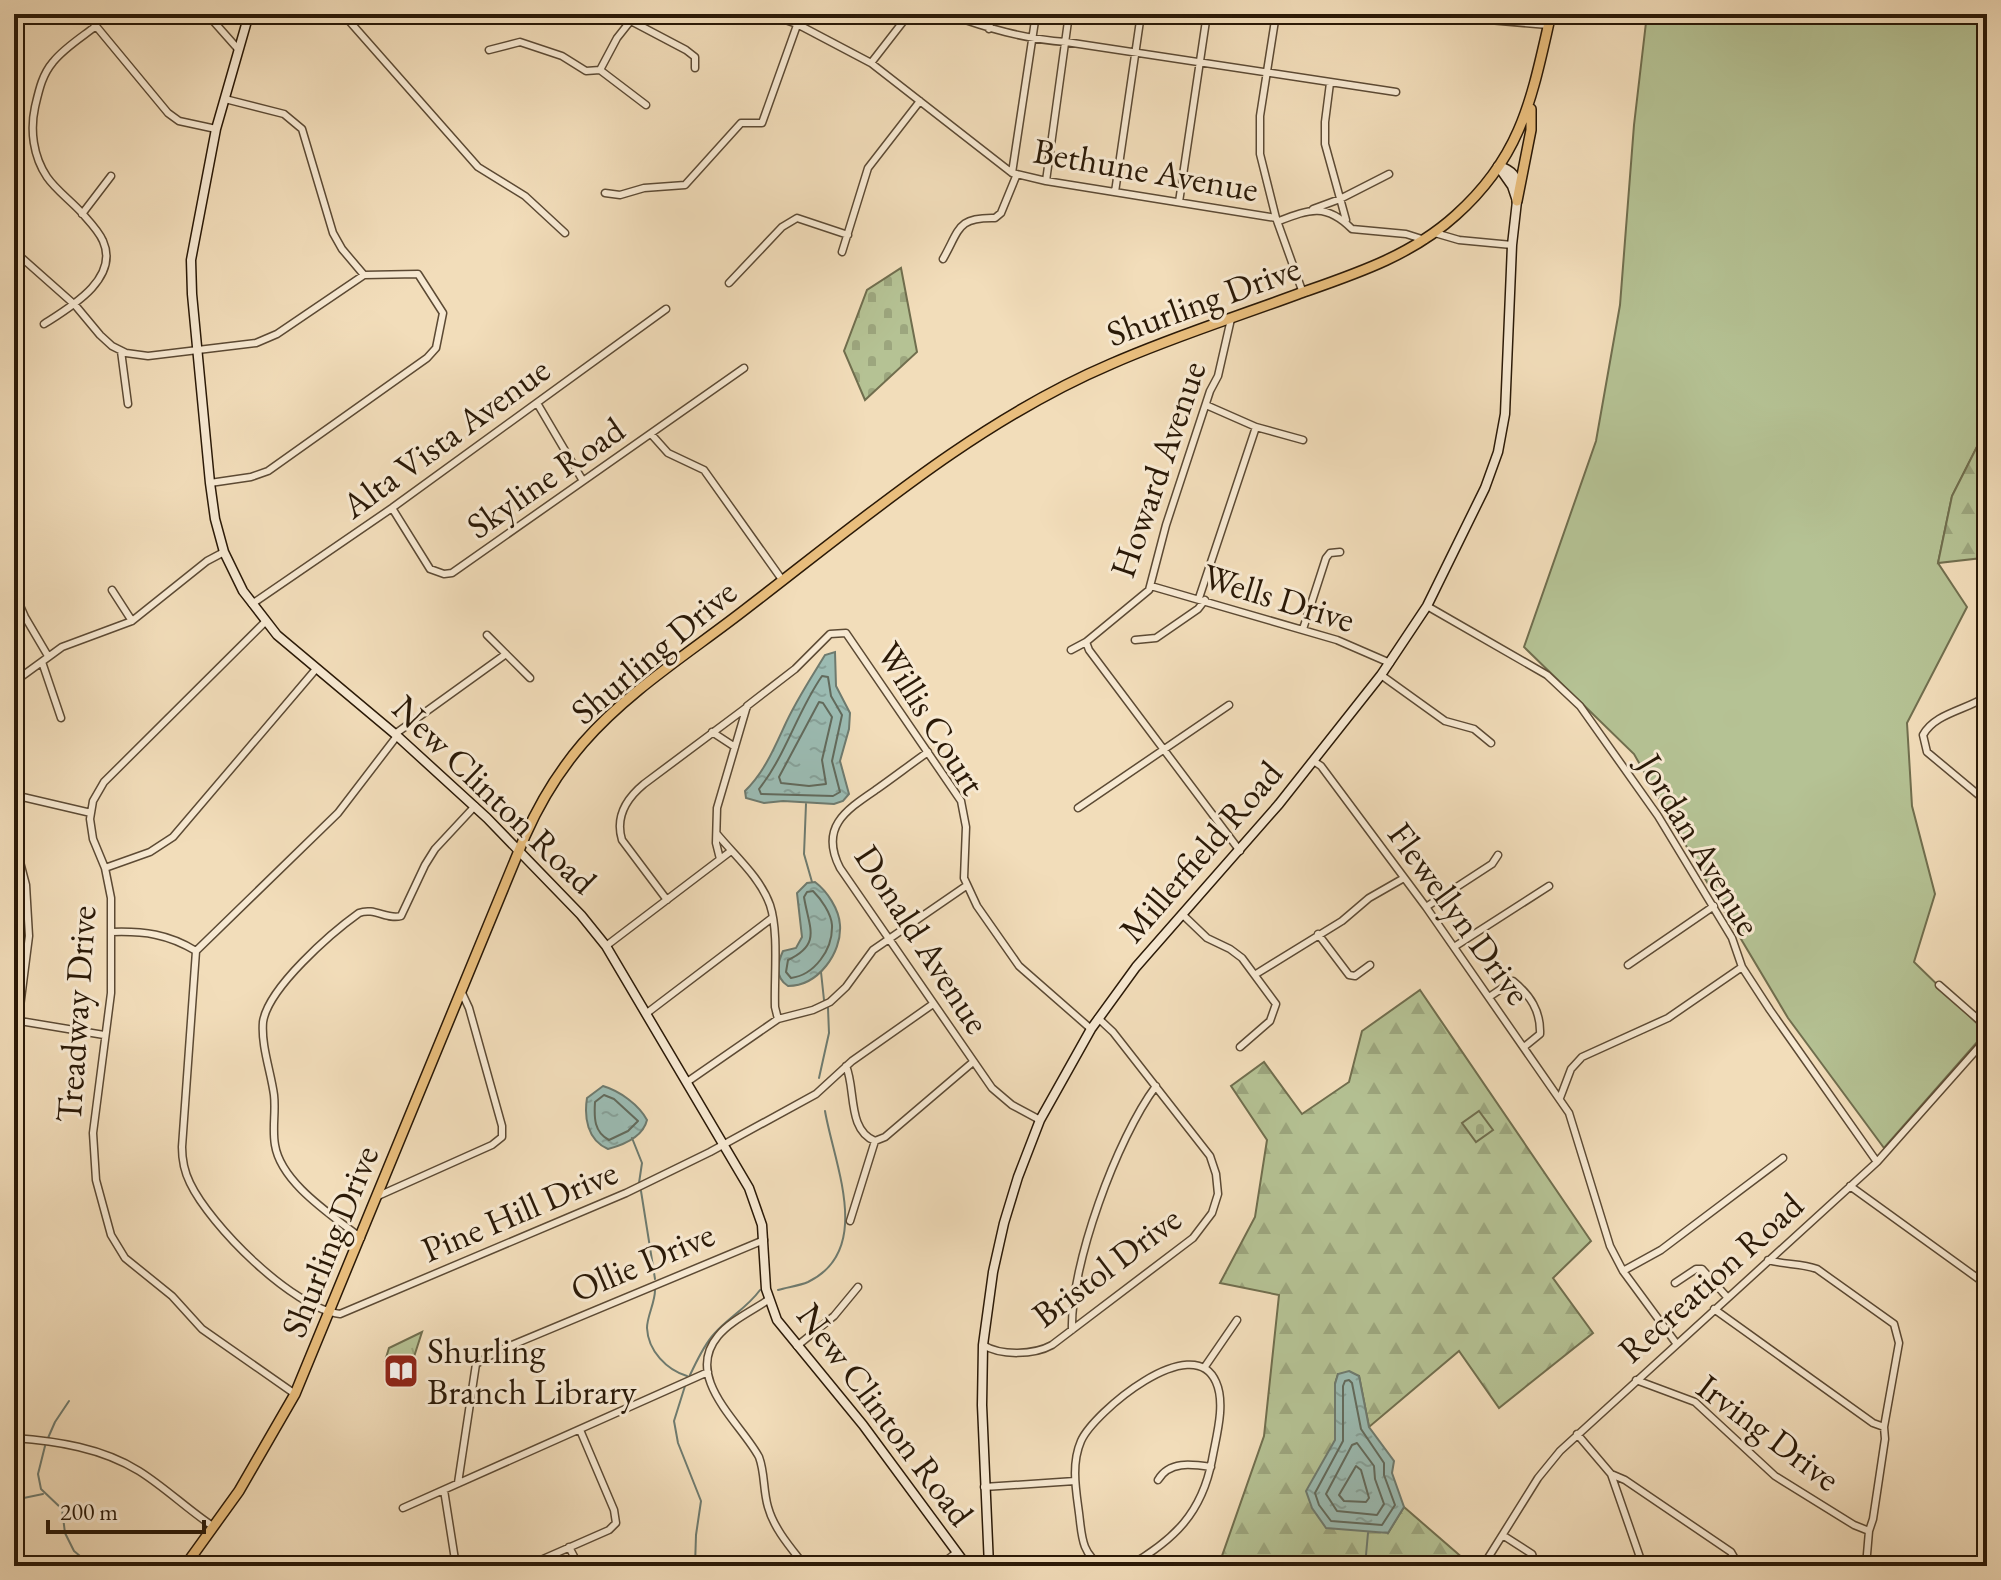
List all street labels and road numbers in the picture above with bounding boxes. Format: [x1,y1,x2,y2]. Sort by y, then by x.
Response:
street label: Bethune Avenue [1030,127,1262,212]
street label: Shurling Drive [1100,244,1306,357]
street label: Alta Vista Avenue [331,346,559,529]
street label: Howard Avenue [1099,355,1216,584]
street label: Skyline Road [457,405,634,549]
street label: Wells Drive [1197,552,1361,643]
street label: Shurling Drive [561,568,746,734]
street label: Willis Court [866,633,997,804]
street label: New Clinton Road [382,685,608,905]
street label: Jordan Avenue [1625,742,1772,944]
street label: Millerfield Road [1108,750,1293,952]
street label: Flewellyn Drive [1377,812,1542,1014]
street label: Donald Avenue [844,836,1001,1043]
street label: Treadway Drive [44,904,107,1124]
street label: Shurling Drive [270,1138,389,1344]
street label: Pine Hill Drive [414,1148,624,1273]
street label: Recreation Road [1608,1181,1813,1373]
street label: Bristol Drive [1022,1195,1190,1338]
street label: Ollie Drive [563,1210,721,1313]
street label: New Clinton Road [786,1293,985,1536]
street label: Irving Drive [1688,1363,1850,1502]

